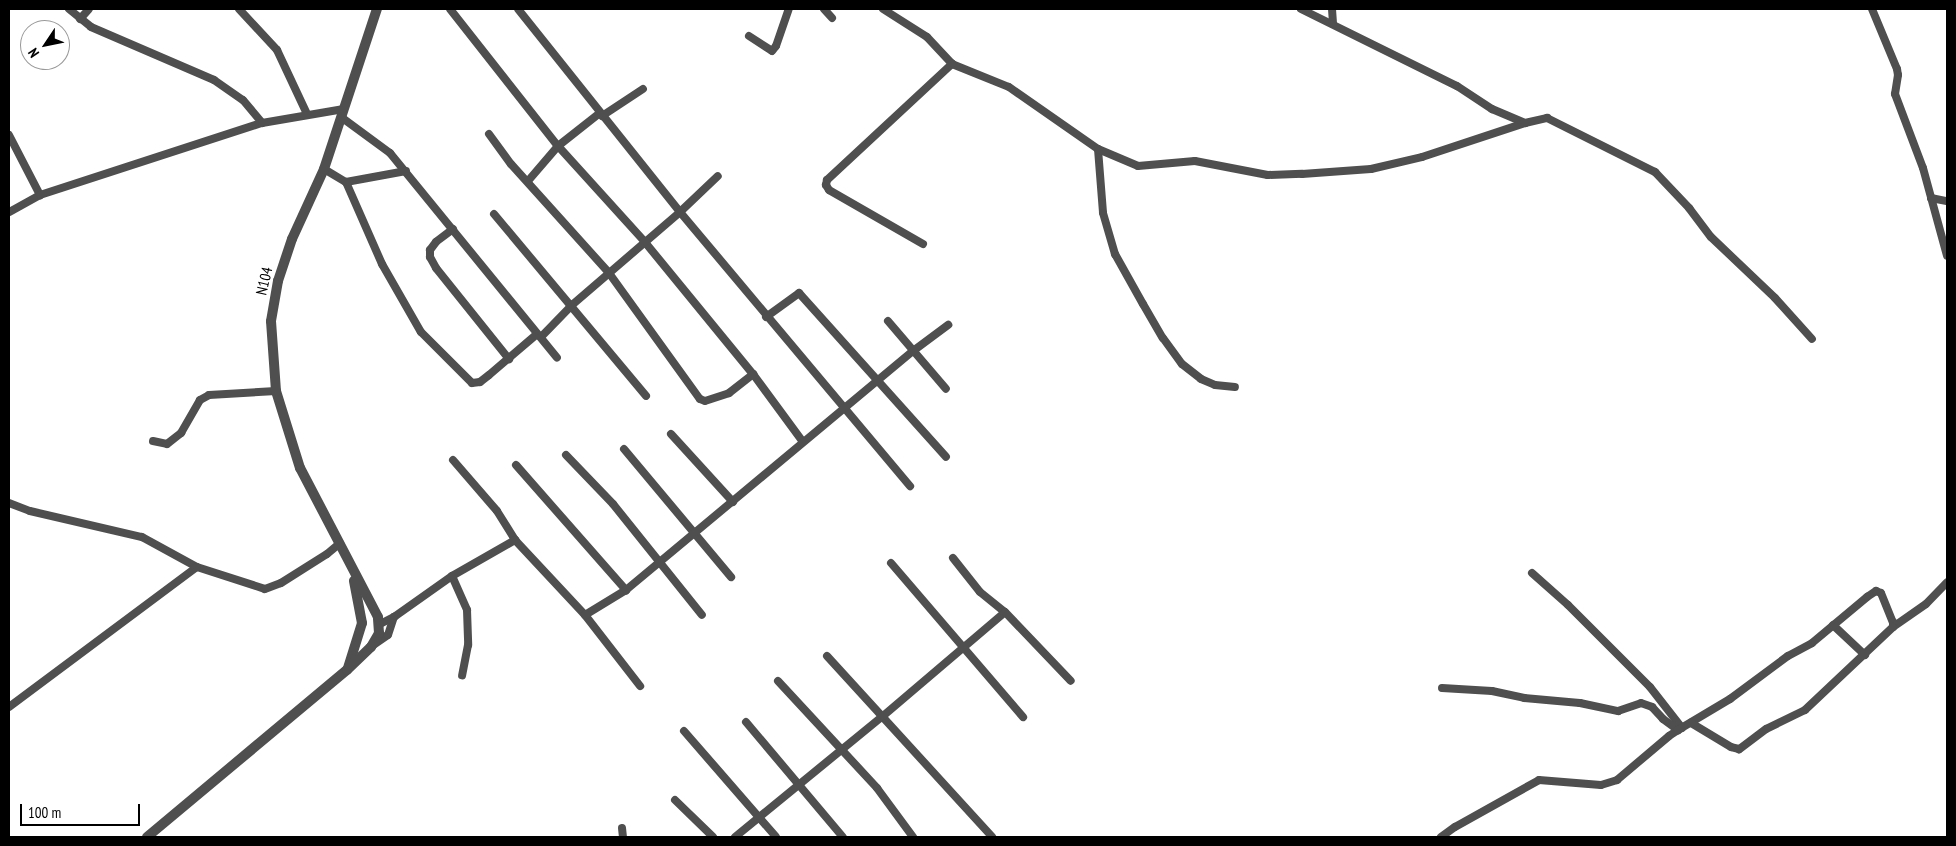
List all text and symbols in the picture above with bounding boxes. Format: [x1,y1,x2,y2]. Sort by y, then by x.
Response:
north arrow [20,20,70,70]
text: N [24,45,43,61]
street label: N104 [252,265,276,297]
scale bar [22,794,142,826]
text: 100 m [28,803,61,822]

